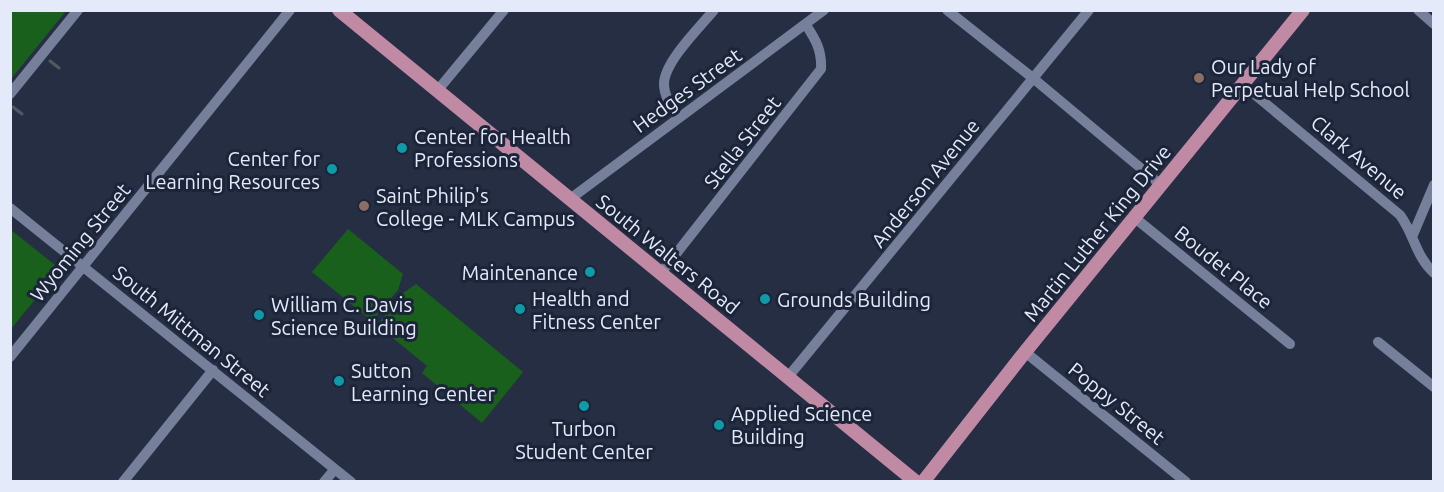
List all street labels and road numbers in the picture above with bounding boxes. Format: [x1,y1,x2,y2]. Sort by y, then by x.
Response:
street label: Hedges Street [628,43,746,137]
street label: Stella Street [699,91,785,193]
street label: Clark Avenue [1307,110,1411,204]
street label: Anderson Avenue [866,114,984,252]
street label: Martin Luther King Drive [1019,140,1175,326]
street label: Wyoming Street [25,178,135,306]
street label: South Walters Road [592,189,744,319]
street label: Boudet Place [1171,221,1277,313]
street label: South Mittman Street [109,261,275,401]
street label: Poppy Street [1064,357,1170,449]

